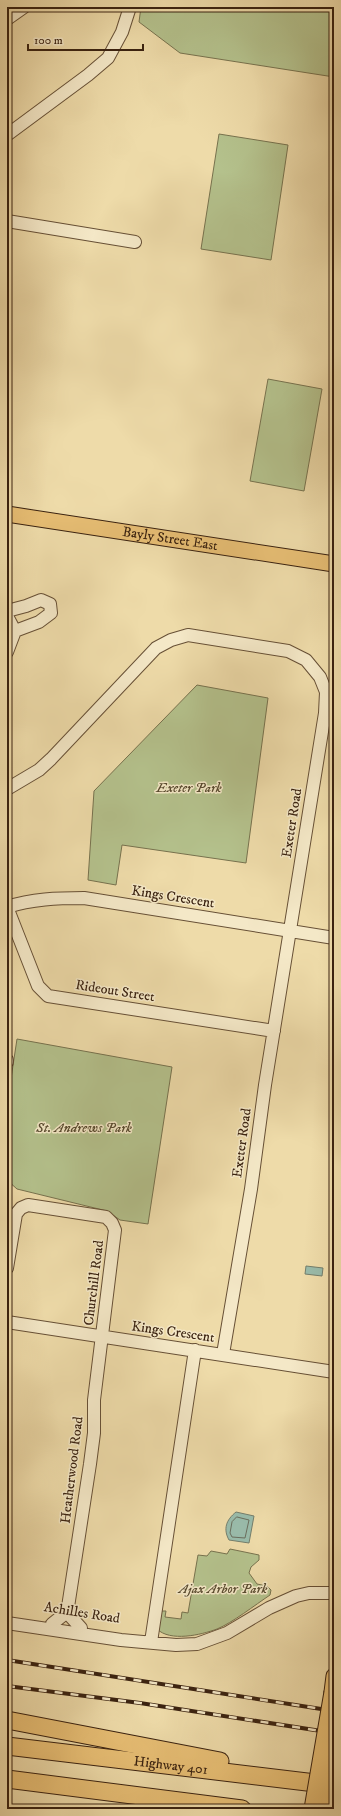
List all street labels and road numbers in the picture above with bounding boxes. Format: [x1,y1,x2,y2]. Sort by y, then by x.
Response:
street label: Bayly Street East [121,523,219,555]
street label: Exeter Road [278,787,306,859]
street label: Kings Crescent [130,882,216,913]
street label: Rideout Street [74,976,156,1006]
street label: Exeter Road [228,1107,256,1179]
street label: Churchill Road [80,1239,108,1327]
street label: Kings Crescent [130,1317,216,1347]
street label: Heatherwood Road [57,1415,87,1525]
street label: Achilles Road [43,1598,121,1628]
street label: Highway 401 [133,1752,209,1779]

